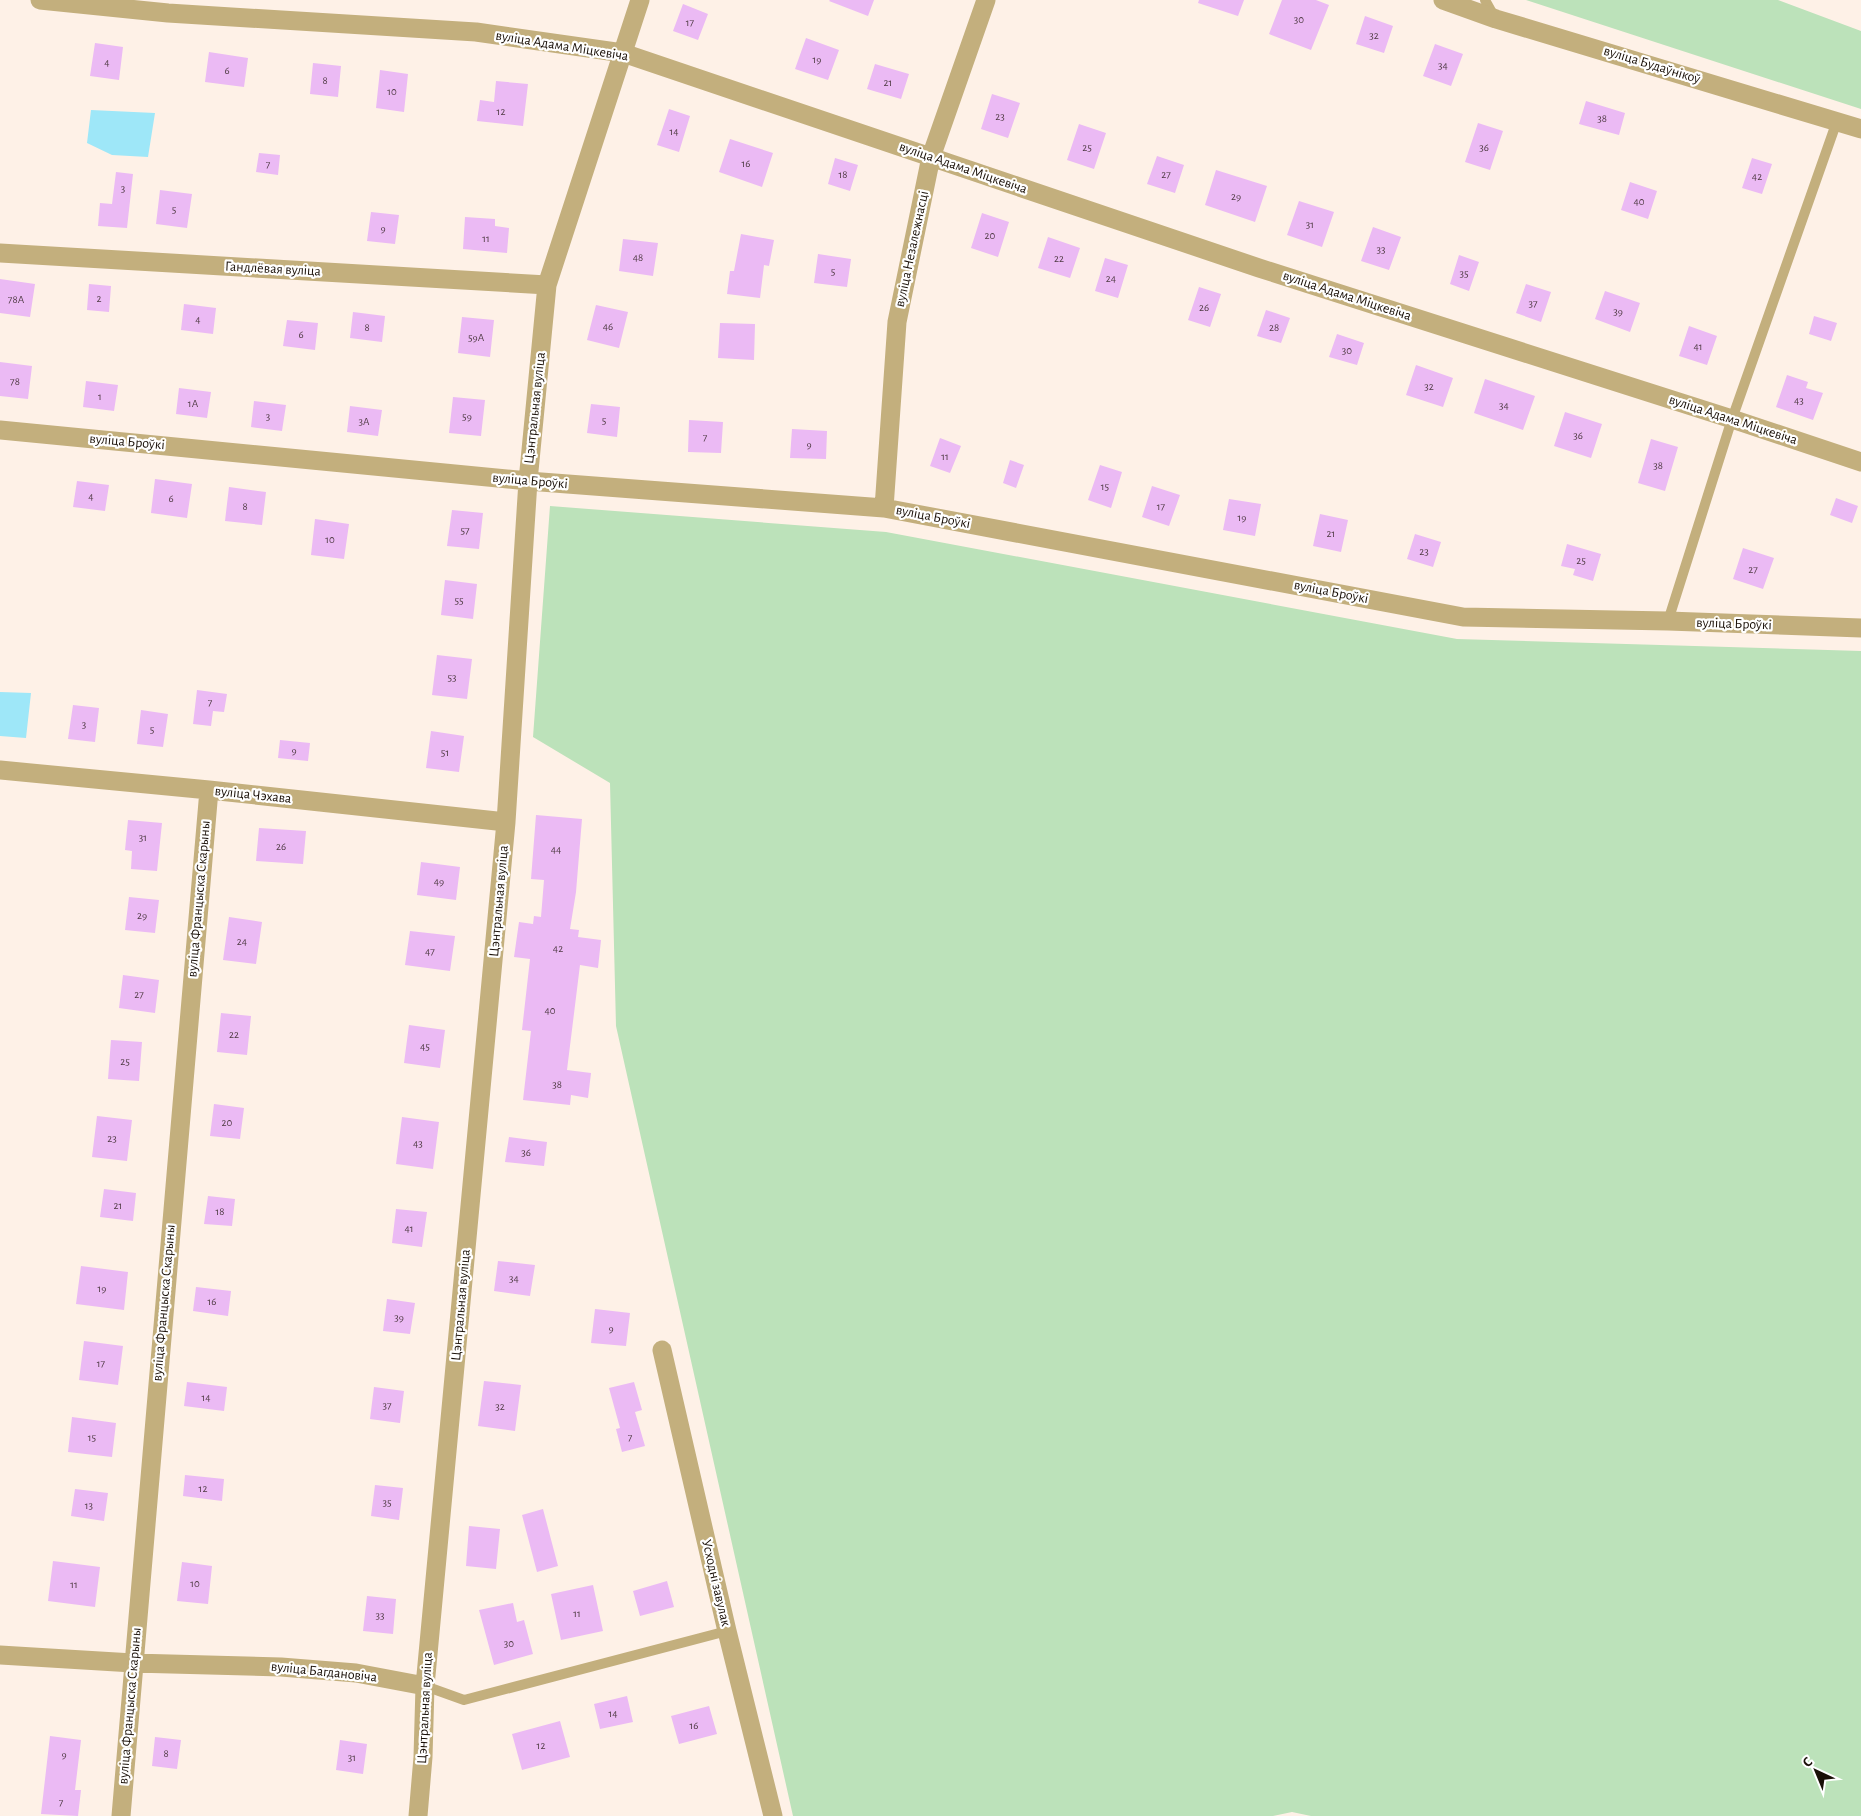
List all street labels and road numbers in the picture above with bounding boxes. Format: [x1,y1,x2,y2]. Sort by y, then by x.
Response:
street label: вуліца Адама Міцкевіча [495,29,630,64]
street label: вуліца Будаўнікоў [1602,44,1702,86]
street label: вуліца Адама Міцкевіча [897,140,1029,197]
street label: вуліца Незалежнасці [893,190,931,308]
street label: Гандлёвая вуліца [225,259,322,279]
street label: вуліца Адама Міцкевіча [1281,269,1414,324]
street label: Цэнтральная вуліца [522,351,548,464]
street label: вуліца Адама Міцкевіча [1667,393,1800,448]
street label: вуліца Броўкі [89,432,165,452]
street label: вуліца Броўкі [492,471,568,491]
street label: вуліца Броўкі [895,503,971,531]
street label: вуліца Броўкі [1293,578,1369,606]
street label: вуліца Броўкі [1696,616,1772,632]
street label: вуліца Чэхава [214,784,293,806]
street label: вуліца Францыска Скарыны [185,820,213,978]
street label: Цэнтральная вуліца [487,844,511,957]
street label: вуліца Францыска Скарыны [150,1224,178,1382]
street label: Цэнтральная вуліца [449,1248,473,1361]
street label: Усходні завулак [699,1538,733,1628]
street label: вуліца Францыска Скарыны [116,1627,144,1785]
street label: Цэнтральная вуліца [415,1651,435,1764]
street label: вуліца Багдановіча [270,1659,378,1685]

